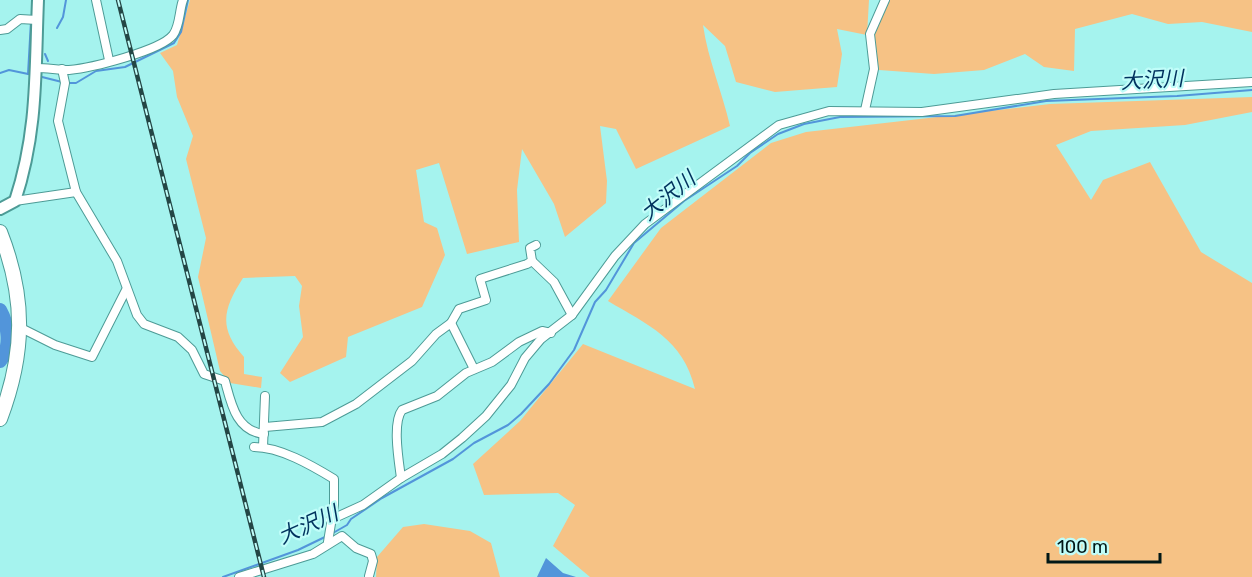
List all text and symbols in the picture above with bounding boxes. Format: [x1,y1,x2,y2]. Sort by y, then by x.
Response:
water label: 大沢川 [1120,65,1186,94]
water label: 大沢川 [635,165,702,225]
water label: 大沢川 [274,499,343,549]
scale bar [1048,526,1160,564]
text: 100 m [1057,536,1108,558]

